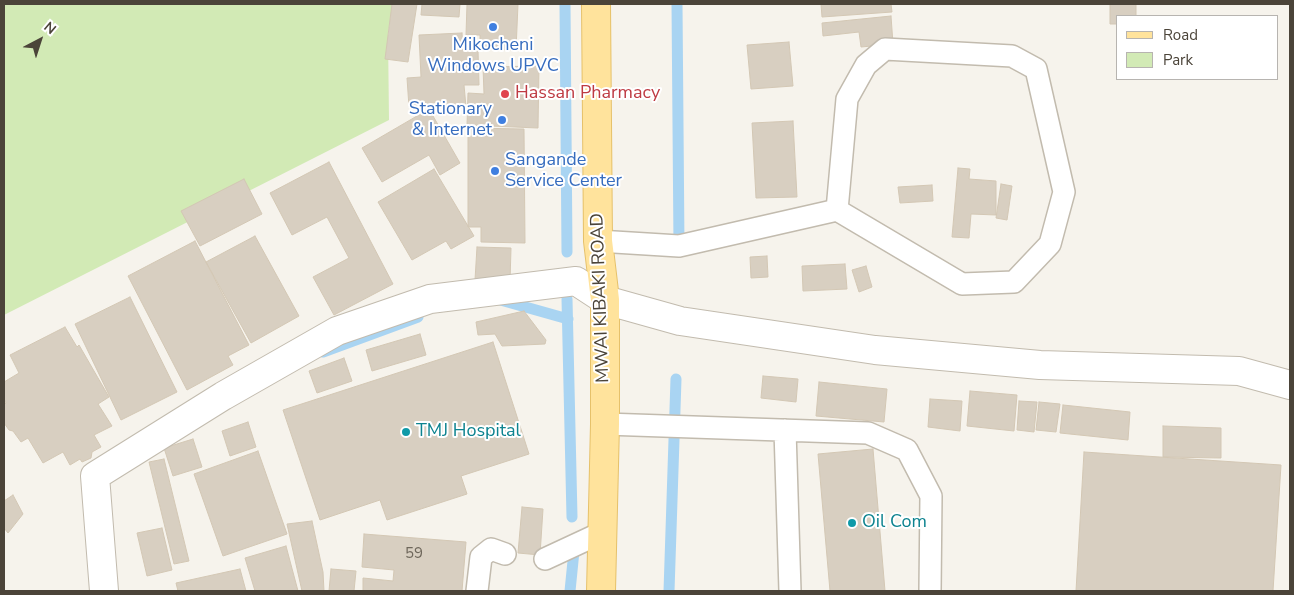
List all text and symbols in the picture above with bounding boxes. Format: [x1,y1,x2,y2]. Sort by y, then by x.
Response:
north arrow [15,15,65,65]
legend [1116,15,1279,80]
text: N [40,17,60,39]
marker: Mikocheni Windows UPVC [487,21,499,33]
text: Road [1163,25,1198,45]
place label: Mikocheni Windows UPVC [427,35,559,78]
text: Park [1163,50,1193,70]
place label: Hassan Pharmacy [515,83,660,105]
marker: Hassan Pharmacy [499,88,511,100]
place label: Stationary & Internet [409,99,492,142]
marker: Stationary & Internet [496,114,508,126]
place label: Sangande Service Center [505,150,622,192]
marker: Sangande Service Center [489,165,501,177]
street label: MWAI KIBAKI ROAD [587,213,615,383]
place label: TMJ Hospital [416,421,521,443]
marker: TMJ Hospital [400,426,412,438]
place label: Oil Com [862,512,927,534]
marker: Oil Com [846,517,858,529]
house number: 59 [405,545,423,563]

